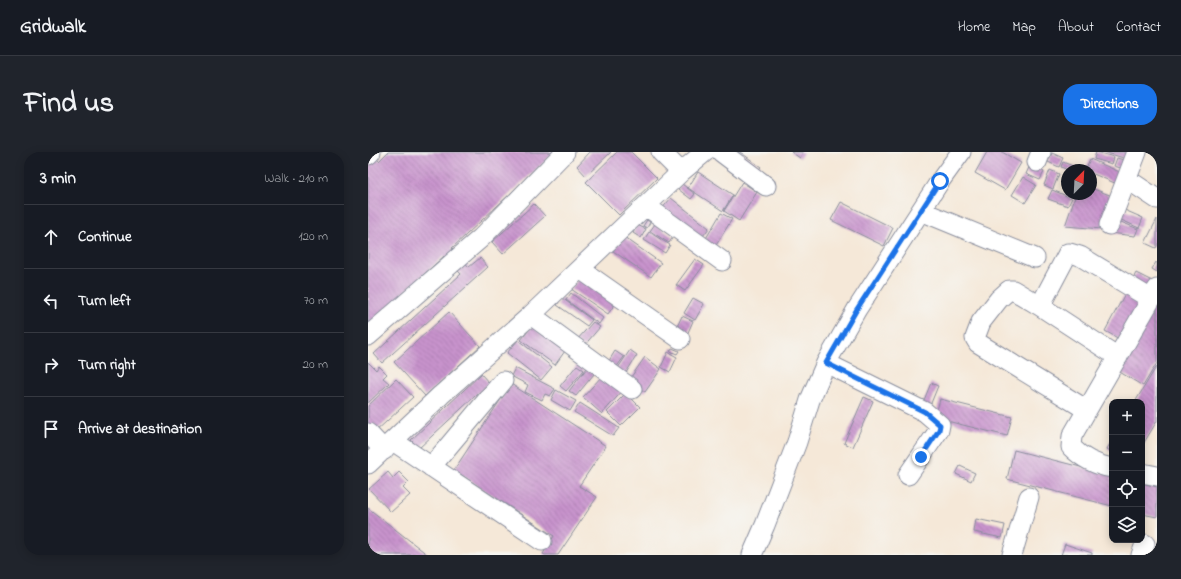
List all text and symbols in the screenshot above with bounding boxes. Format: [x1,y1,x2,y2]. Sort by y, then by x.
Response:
text: Gridwalk [20,14,86,41]
text: Home [958,17,990,38]
text: Map [1012,17,1036,38]
text: About [1058,17,1094,38]
text: Contact [1116,17,1161,38]
text: Find us [24,84,114,125]
button: Directions [1063,84,1157,125]
north arrow [1061,164,1097,200]
text: 3 min [40,166,76,191]
text: Walk · 210 m [264,169,328,188]
route start [931,172,949,190]
icon: ahead [40,226,62,248]
text: Continue [78,226,132,248]
text: 120 m [298,227,328,246]
icon: left [40,290,62,312]
text: Turn left [78,290,131,312]
text: 70 m [304,291,328,310]
icon: right [40,354,62,376]
text: Turn right [78,354,136,376]
text: 20 m [303,355,328,374]
map controls [1109,399,1145,543]
button: + [1109,399,1145,435]
icon: arrive [40,418,62,440]
text: Arrive at destination [78,418,202,440]
button: − [1109,435,1145,471]
route end [912,448,930,466]
button: locate [1109,471,1145,507]
button: layers [1109,507,1145,543]

